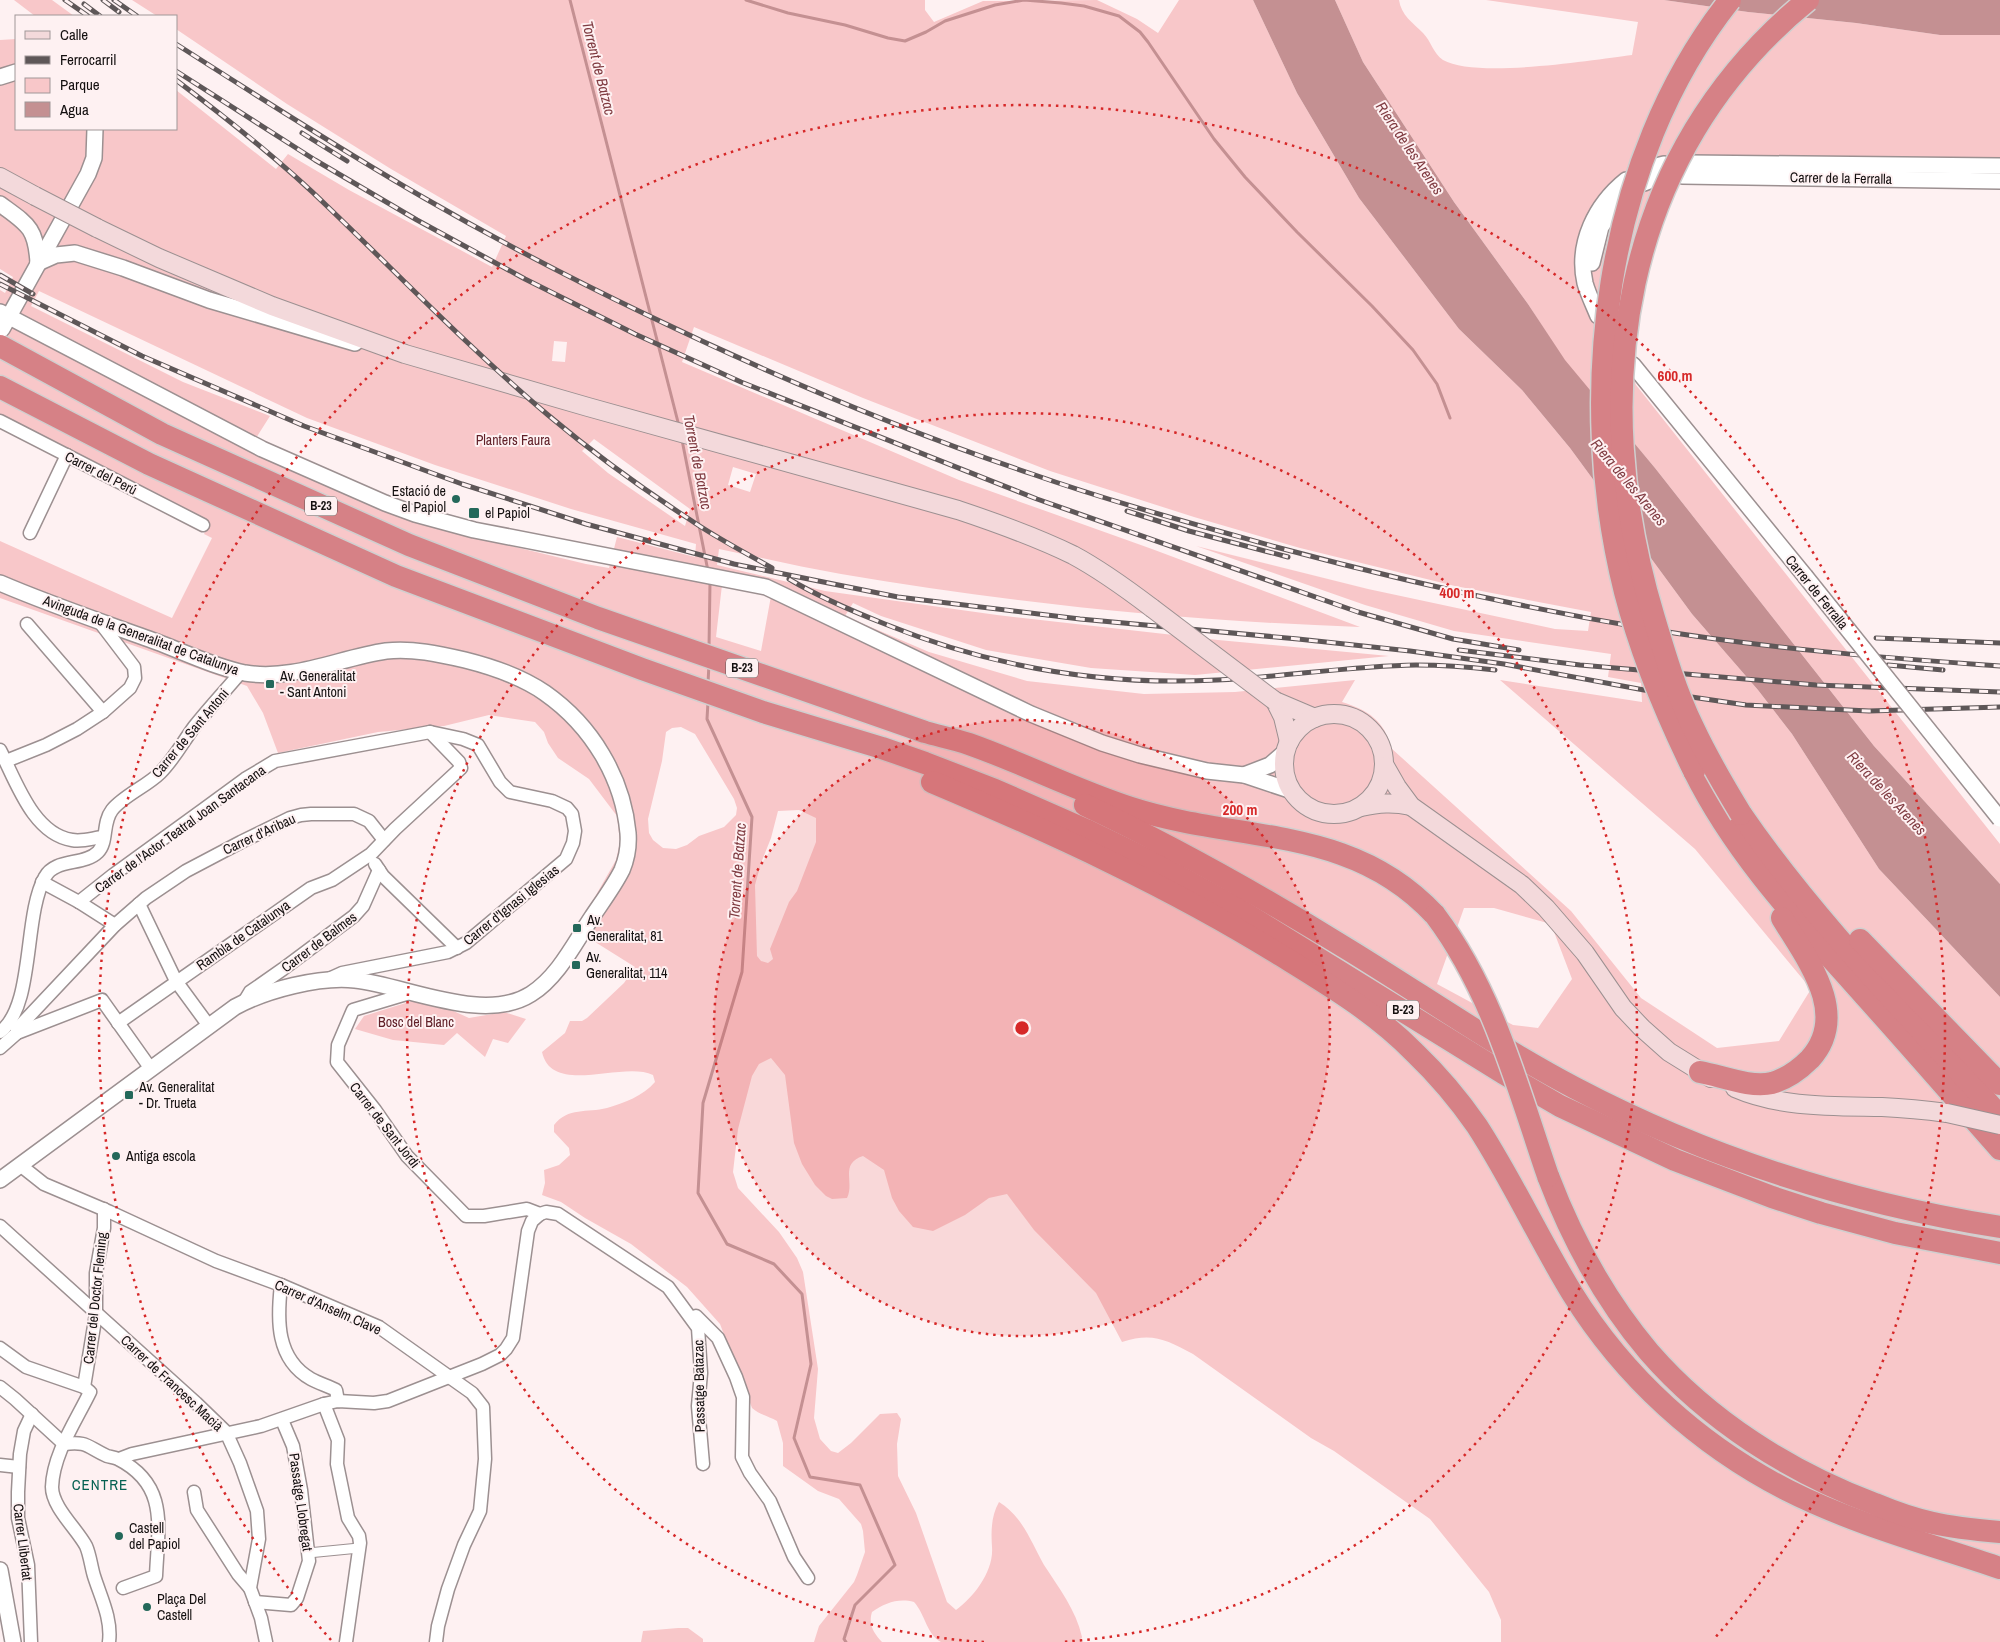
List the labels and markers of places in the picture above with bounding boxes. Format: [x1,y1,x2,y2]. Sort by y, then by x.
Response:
place label: Estació de el Papiol [392,482,446,516]
marker: Estació de el Papiol [450,493,462,505]
place label: el Papiol [485,504,530,522]
marker: el Papiol [467,506,481,520]
place label: Av. Generalitat - Sant Antoni [279,667,356,701]
marker: Av. Generalitat - Sant Antoni [264,678,276,690]
place label: Av. Generalitat, 81 [586,911,664,945]
marker: Av. Generalitat, 81 [571,922,583,934]
place label: Av. Generalitat, 114 [585,948,668,982]
marker: Av. Generalitat, 114 [570,959,582,971]
centre of rings [1013,1019,1031,1037]
place label: Av. Generalitat - Dr. Trueta [138,1078,215,1112]
marker: Av. Generalitat - Dr. Trueta [123,1089,135,1101]
place label: Antiga escola [125,1147,196,1165]
marker: Antiga escola [110,1150,122,1162]
place label: Castell del Papiol [129,1519,180,1553]
marker: Castell del Papiol [113,1530,125,1542]
place label: Plaça Del Castell [157,1590,206,1624]
marker: Plaça Del Castell [141,1601,153,1613]

